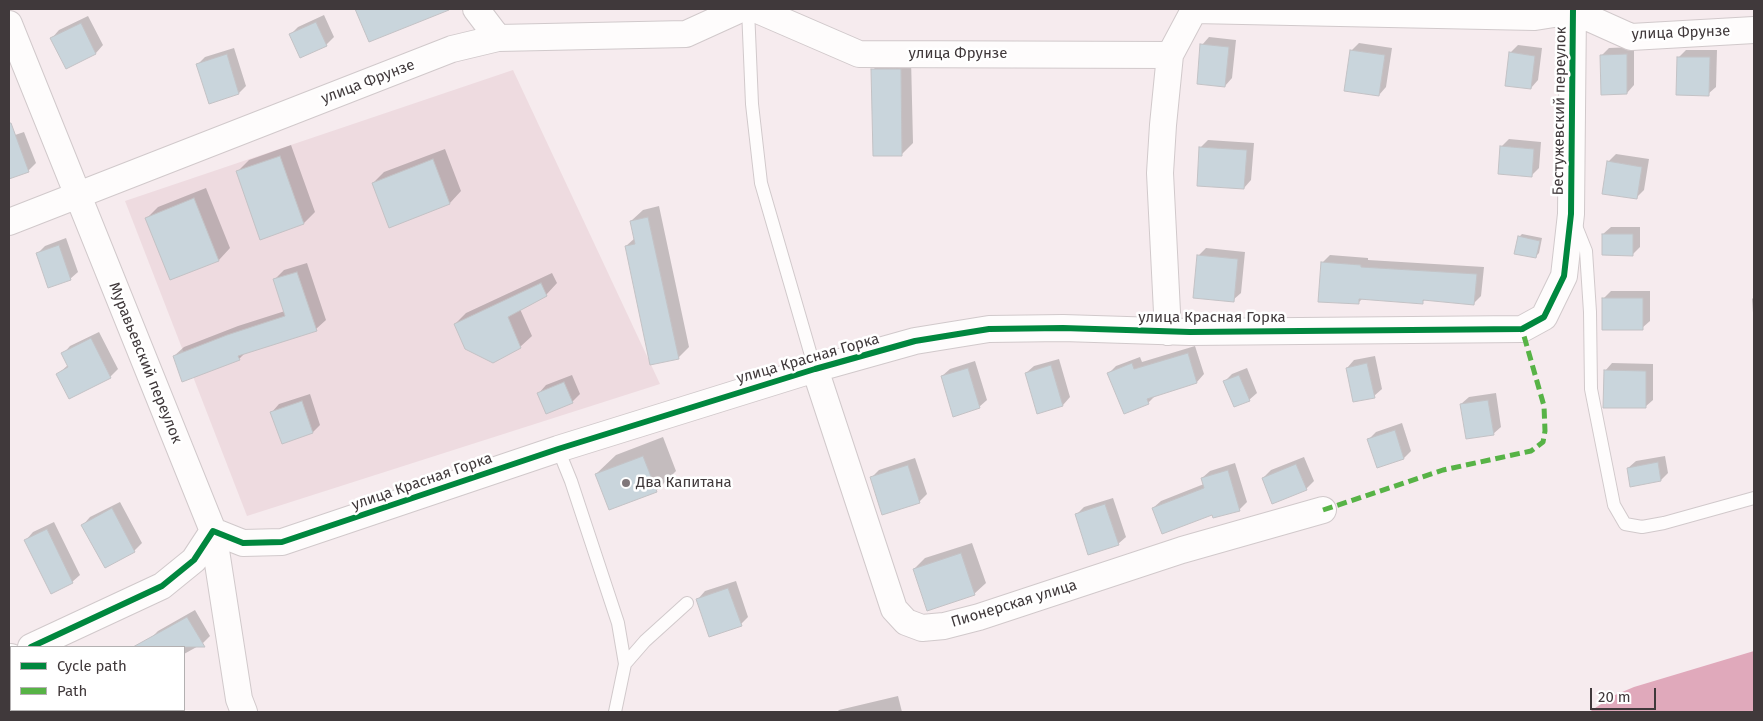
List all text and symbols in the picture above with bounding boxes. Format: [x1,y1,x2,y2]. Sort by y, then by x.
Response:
street label: улица Фрунзе [1631,22,1731,44]
street label: Бестужевский переулок [1550,26,1570,196]
street label: улица Фрунзе [909,45,1007,63]
street label: улица Фрунзе [319,56,417,108]
street label: Муравьевский переулок [104,280,186,446]
street label: улица Красная Горка [1138,309,1286,327]
street label: улица Красная Горка [735,330,881,388]
street label: улица Красная Горка [349,449,495,515]
place label: Два Капитана [636,474,732,492]
marker: Два Капитана [620,477,632,489]
street label: Пионерская улица [949,576,1079,632]
legend [10,646,185,711]
text: Cycle path [57,657,127,675]
scale bar [1593,678,1659,710]
text: Path [57,682,87,700]
text: 20 m [1598,688,1631,706]

